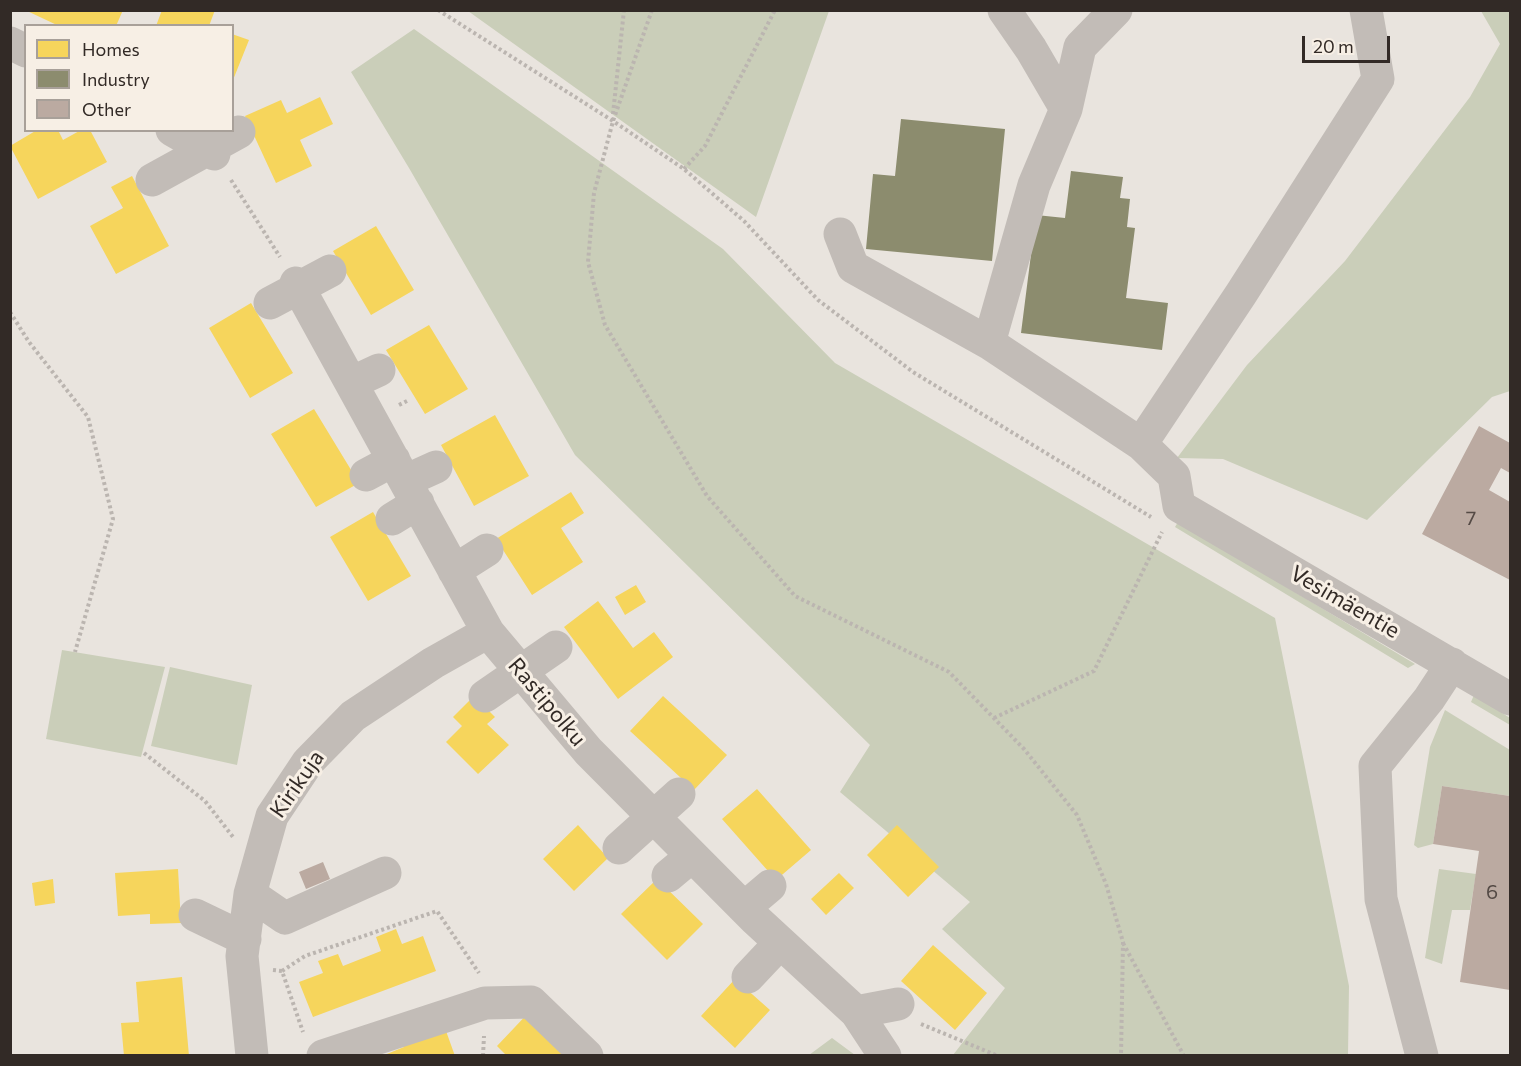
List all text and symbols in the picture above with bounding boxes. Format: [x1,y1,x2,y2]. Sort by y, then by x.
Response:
legend [24,24,234,132]
scale bar [1305,24,1394,62]
text: 20 m [1313,35,1354,57]
text: Homes [82,38,140,60]
text: Industry [82,68,150,90]
text: Other [82,98,131,120]
house number: 7 [1466,506,1476,530]
street label: Vesimäentie [1286,560,1404,644]
street label: Rastipolku [503,653,591,751]
street label: Kirikuja [264,745,330,823]
house number: 6 [1486,880,1498,904]

